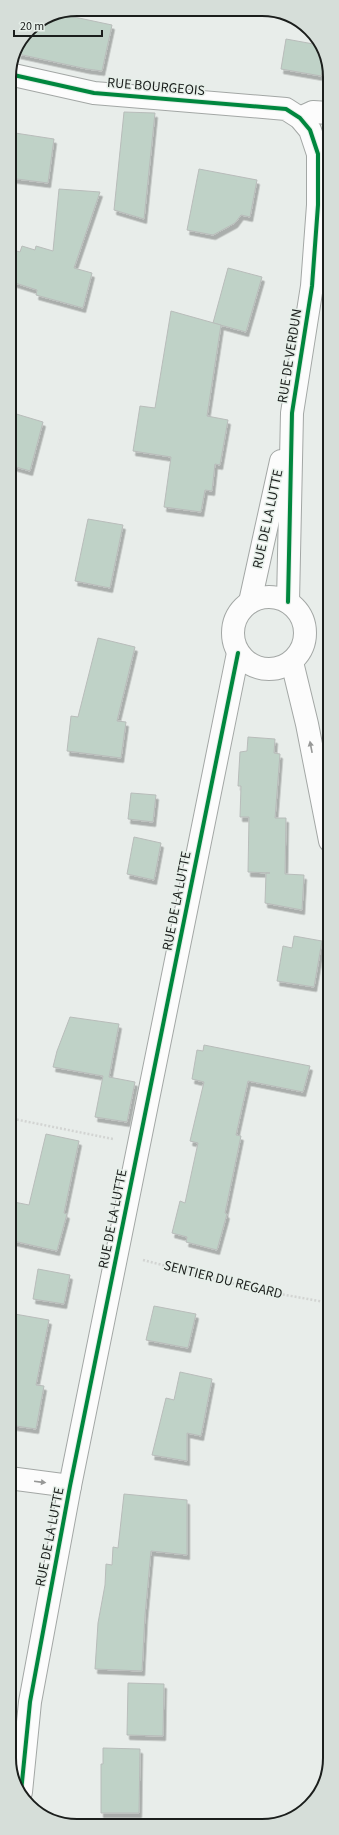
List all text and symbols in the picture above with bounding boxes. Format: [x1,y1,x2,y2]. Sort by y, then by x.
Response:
scale bar [14,12,102,38]
text: 20 m [20,18,44,35]
street label: RUE BOURGEOIS [106,73,206,101]
street label: RUE DE VERDUN [273,307,307,405]
street label: RUE DE LA LUTTE [248,468,288,570]
one-way arrow [308,741,314,754]
street label: RUE DE LA LUTTE [158,850,196,952]
street label: RUE DE LA LUTTE [94,1168,132,1270]
street label: SENTIER DU REGARD [161,1256,285,1304]
one-way arrow [34,1479,46,1485]
street label: RUE DE LA LUTTE [31,1486,69,1588]

